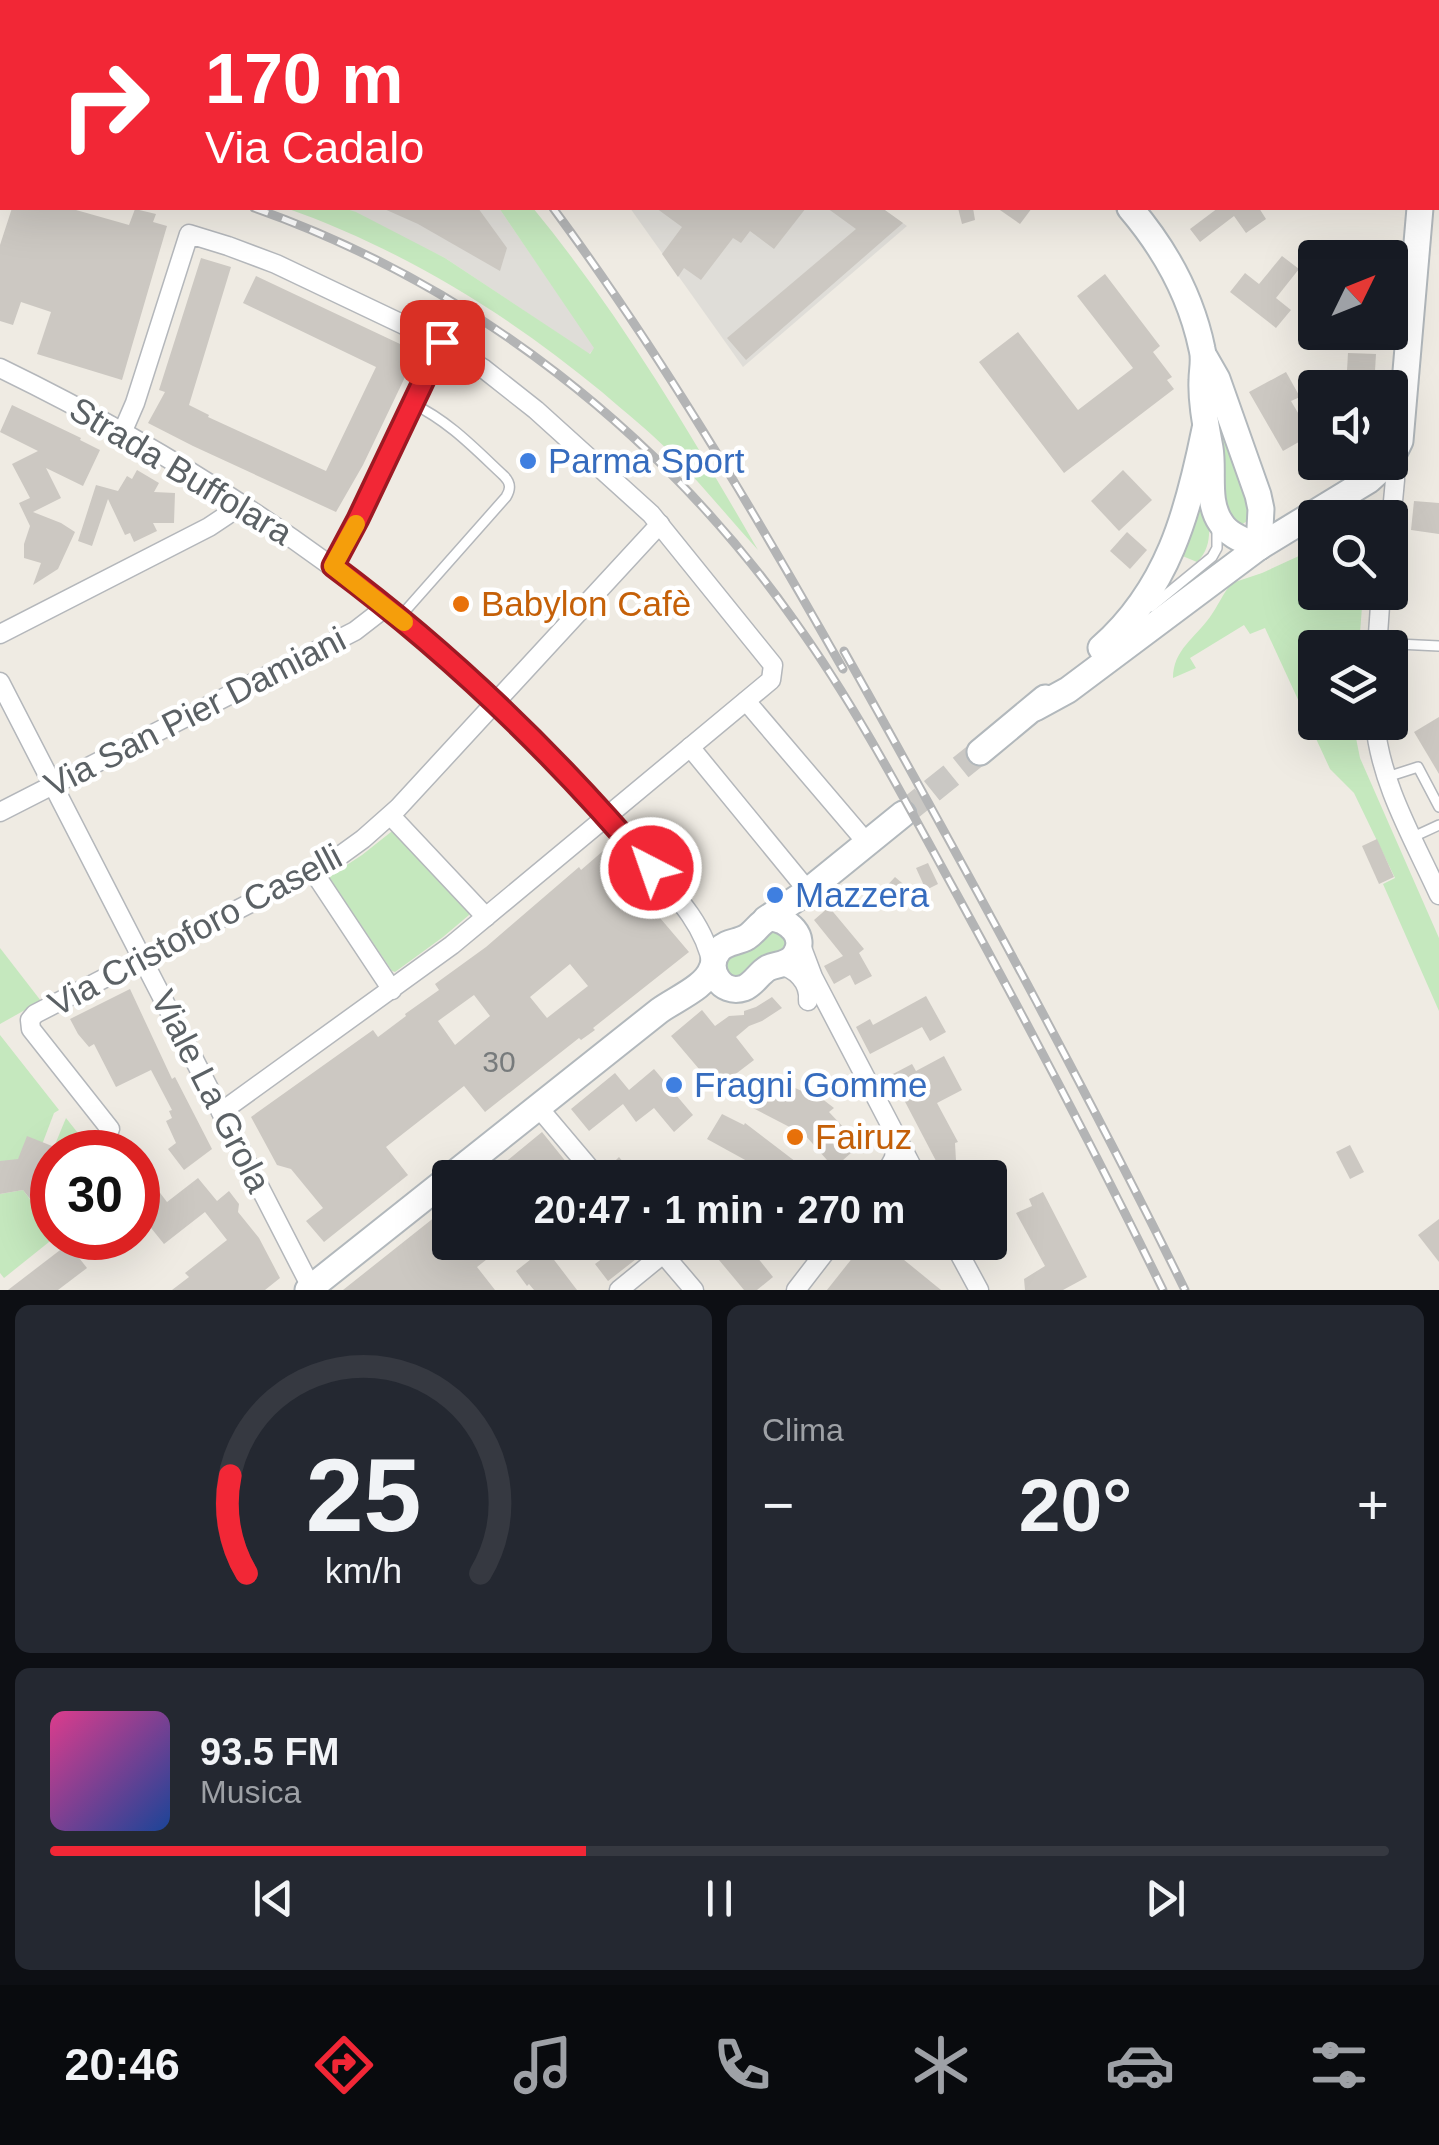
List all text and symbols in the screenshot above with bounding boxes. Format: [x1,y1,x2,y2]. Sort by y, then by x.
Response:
icon: right [40,40,170,170]
text: 170 m [205,40,403,118]
text: Via Cadalo [205,122,424,173]
north arrow [1298,240,1408,350]
map controls [1298,240,1408,740]
pin [400,300,485,385]
icon: arrive [415,315,470,370]
button: sound [1298,370,1408,480]
street label: Strada Buffolara [63,389,300,553]
place label: Parma Sport [548,441,745,480]
marker: Parma Sport [517,450,539,472]
button: search [1298,500,1408,610]
place label: Babylon Cafè [481,584,691,623]
marker: Babylon Cafè [450,593,472,615]
street label: Via San Pier Damiani [38,619,352,804]
button: layers [1298,630,1408,740]
position arrow [599,816,703,920]
street label: Via Cristoforo Caselli [42,836,348,1023]
place label: Mazzera [795,875,930,914]
marker: Mazzera [764,884,786,906]
street label: Viale La Grola [144,983,279,1199]
house number: 30 [482,1045,516,1078]
place label: Fragni Gomme [694,1065,927,1104]
marker: Fragni Gomme [663,1074,685,1096]
place label: Fairuz [815,1117,912,1156]
marker: Fairuz [784,1126,806,1148]
speed limit sign: 30 [30,1130,160,1260]
text: 20:47 · 1 min · 270 m [534,1189,905,1231]
text: Clima [762,1412,844,1448]
text: 25 [306,1437,421,1553]
text: 20° [1019,1463,1132,1547]
text: − [762,1474,794,1536]
text: + [1357,1474,1389,1536]
text: km/h [325,1551,402,1591]
text: 93.5 FM [200,1731,339,1773]
text: Musica [200,1774,301,1810]
icon: previous [246,1871,301,1926]
icon: pause [692,1871,747,1926]
icon: next [1138,1871,1193,1926]
icon: directions [309,2030,379,2100]
icon: music [508,2030,578,2100]
icon: phone [707,2030,777,2100]
icon: climate [906,2030,976,2100]
icon: car [1105,2030,1175,2100]
icon: filters [1304,2030,1374,2100]
text: 20:46 [65,2039,180,2090]

